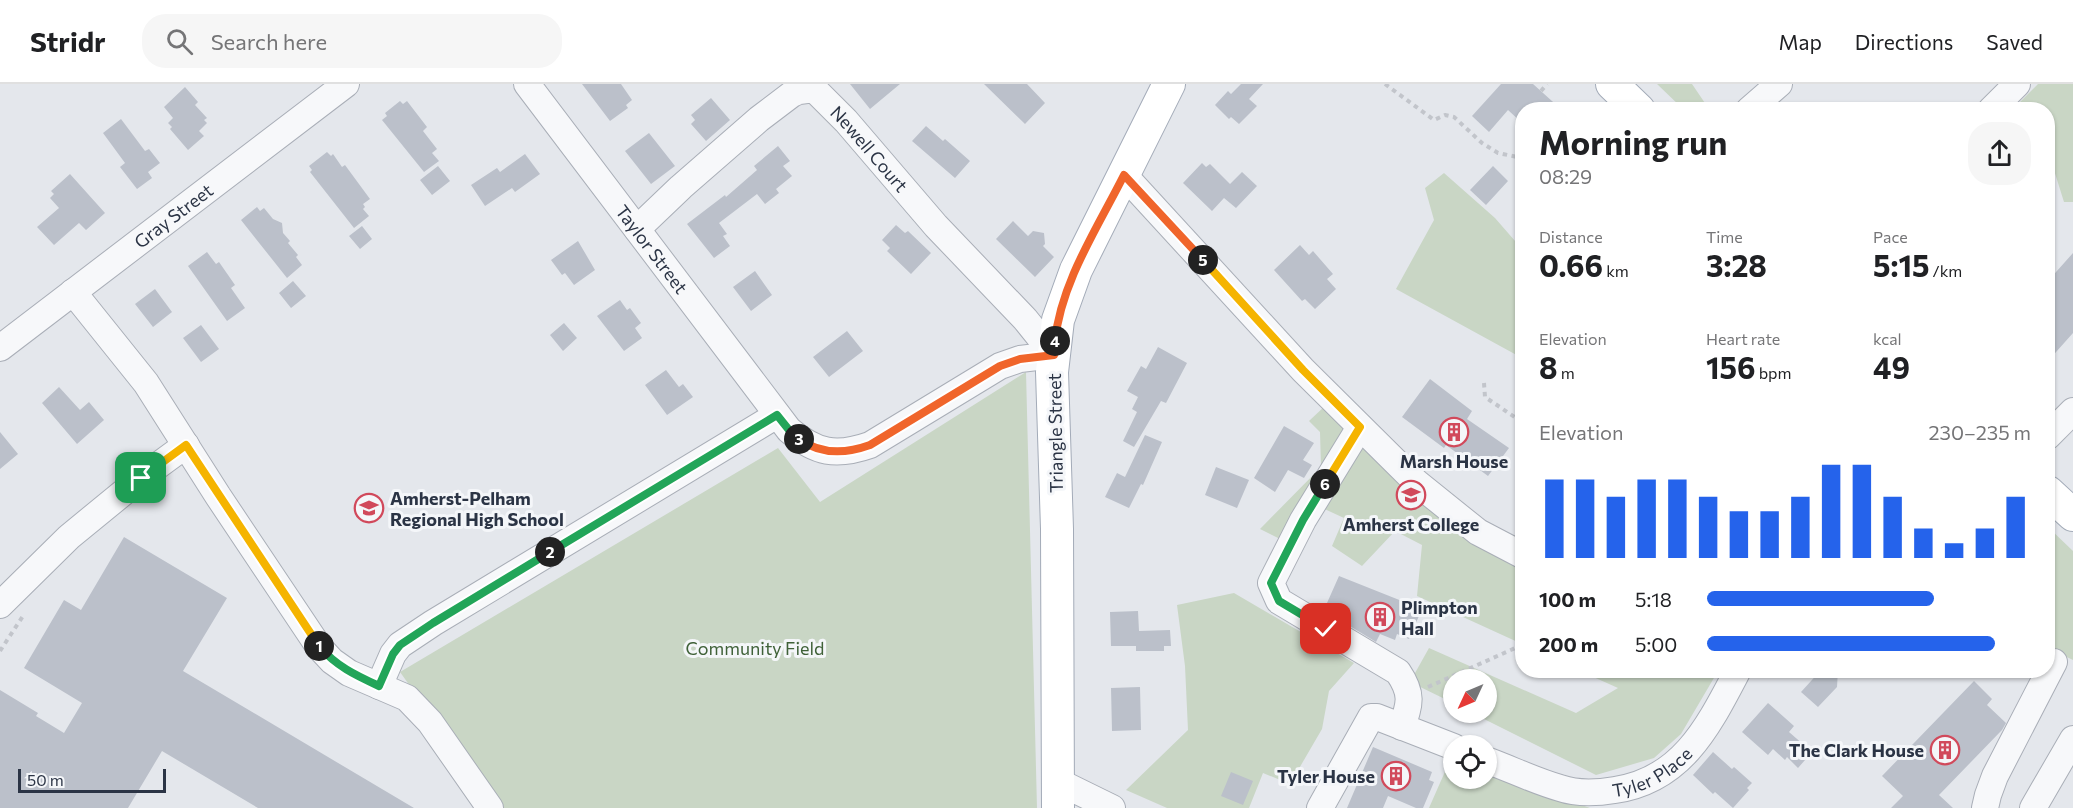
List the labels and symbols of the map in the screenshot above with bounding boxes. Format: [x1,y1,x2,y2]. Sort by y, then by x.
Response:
street label: Newell Court [826,101,913,196]
street label: Gray Street [130,179,217,253]
street label: Taylor Street [611,200,693,298]
pin: 5 [1188,245,1218,275]
pin: 4 [1040,326,1070,356]
street label: Triangle Street [1043,373,1067,493]
building icon: Marsh House [1438,416,1470,448]
pin: 3 [784,424,814,454]
place label: Marsh House [1400,450,1508,472]
pin [115,452,166,503]
pin: 6 [1310,469,1340,499]
school or university icon: Amherst College [1395,479,1427,511]
place label: Amherst-Pelham Regional High School [390,487,564,530]
school or university icon: Amherst-Pelham Regional High School [353,492,385,524]
place label: Amherst College [1343,513,1479,535]
pin: 2 [535,537,565,567]
place label: Plimpton Hall [1401,596,1478,639]
building icon: Plimpton Hall [1364,601,1396,633]
pin [1300,603,1351,654]
pin: 1 [304,631,334,661]
park label: Community Field [685,637,825,659]
north arrow [1443,669,1497,723]
building icon: The Clark House [1929,734,1961,766]
place label: The Clark House [1789,739,1924,761]
street label: Tyler Place [1611,742,1696,801]
building icon: Tyler House [1380,760,1412,792]
place label: Tyler House [1277,765,1375,787]
scale bar [18,766,166,794]

